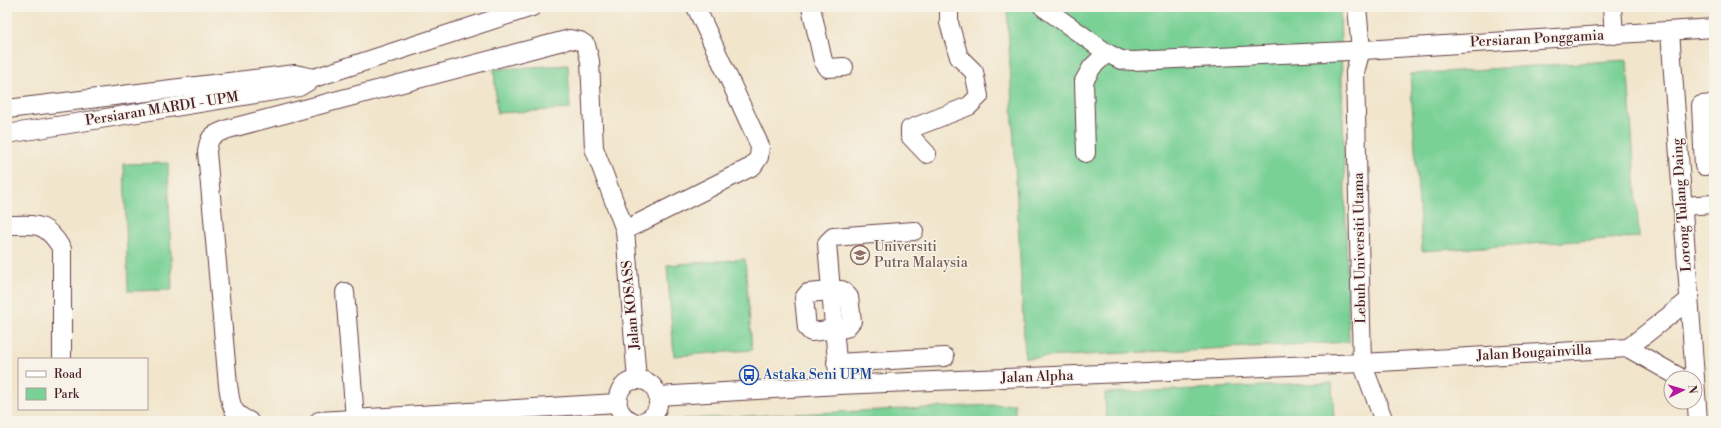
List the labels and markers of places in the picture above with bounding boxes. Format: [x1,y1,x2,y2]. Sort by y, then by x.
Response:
place label: Universiti Putra Malaysia [874,238,969,272]
school or university icon: Universiti Putra Malaysia [849,244,871,266]
bus stop icon: Astaka Seni UPM [738,364,760,386]
place label: Astaka Seni UPM [762,366,873,384]

